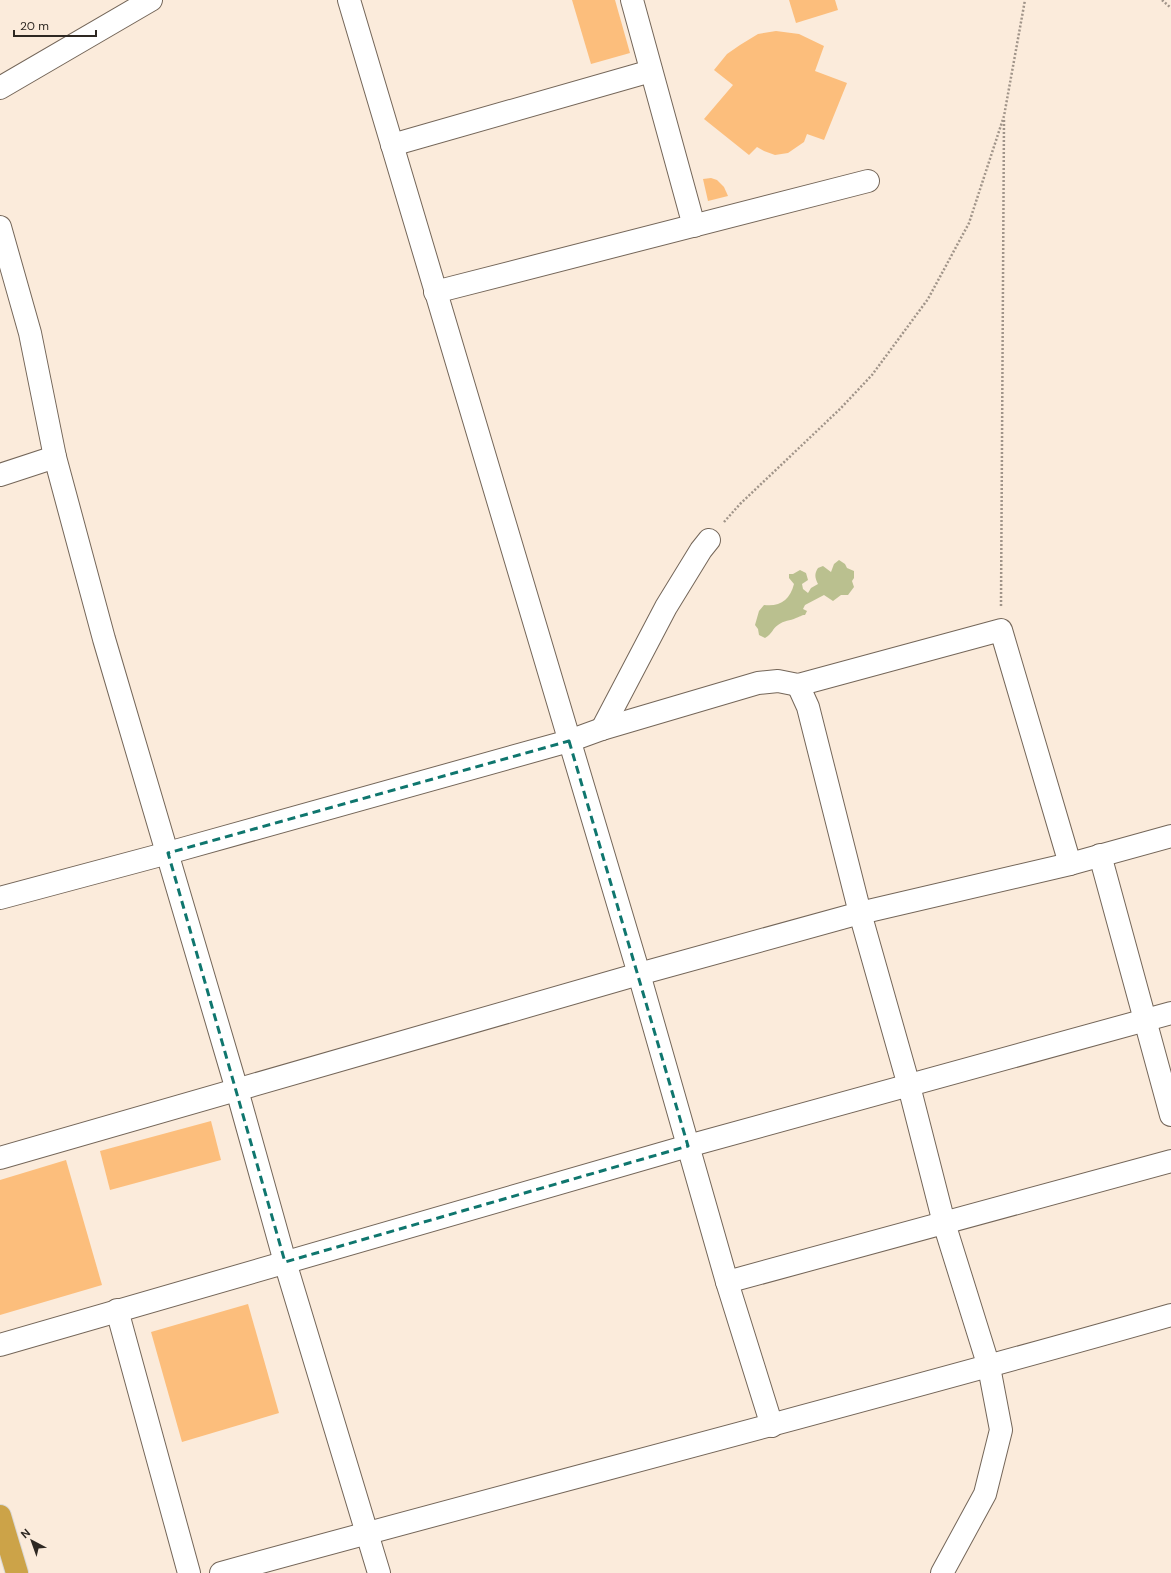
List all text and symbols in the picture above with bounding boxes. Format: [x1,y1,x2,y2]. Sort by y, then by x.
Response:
scale bar [14,12,96,38]
text: 20 m [20,18,49,34]
north arrow [12,1521,52,1561]
text: N [18,1526,33,1541]

